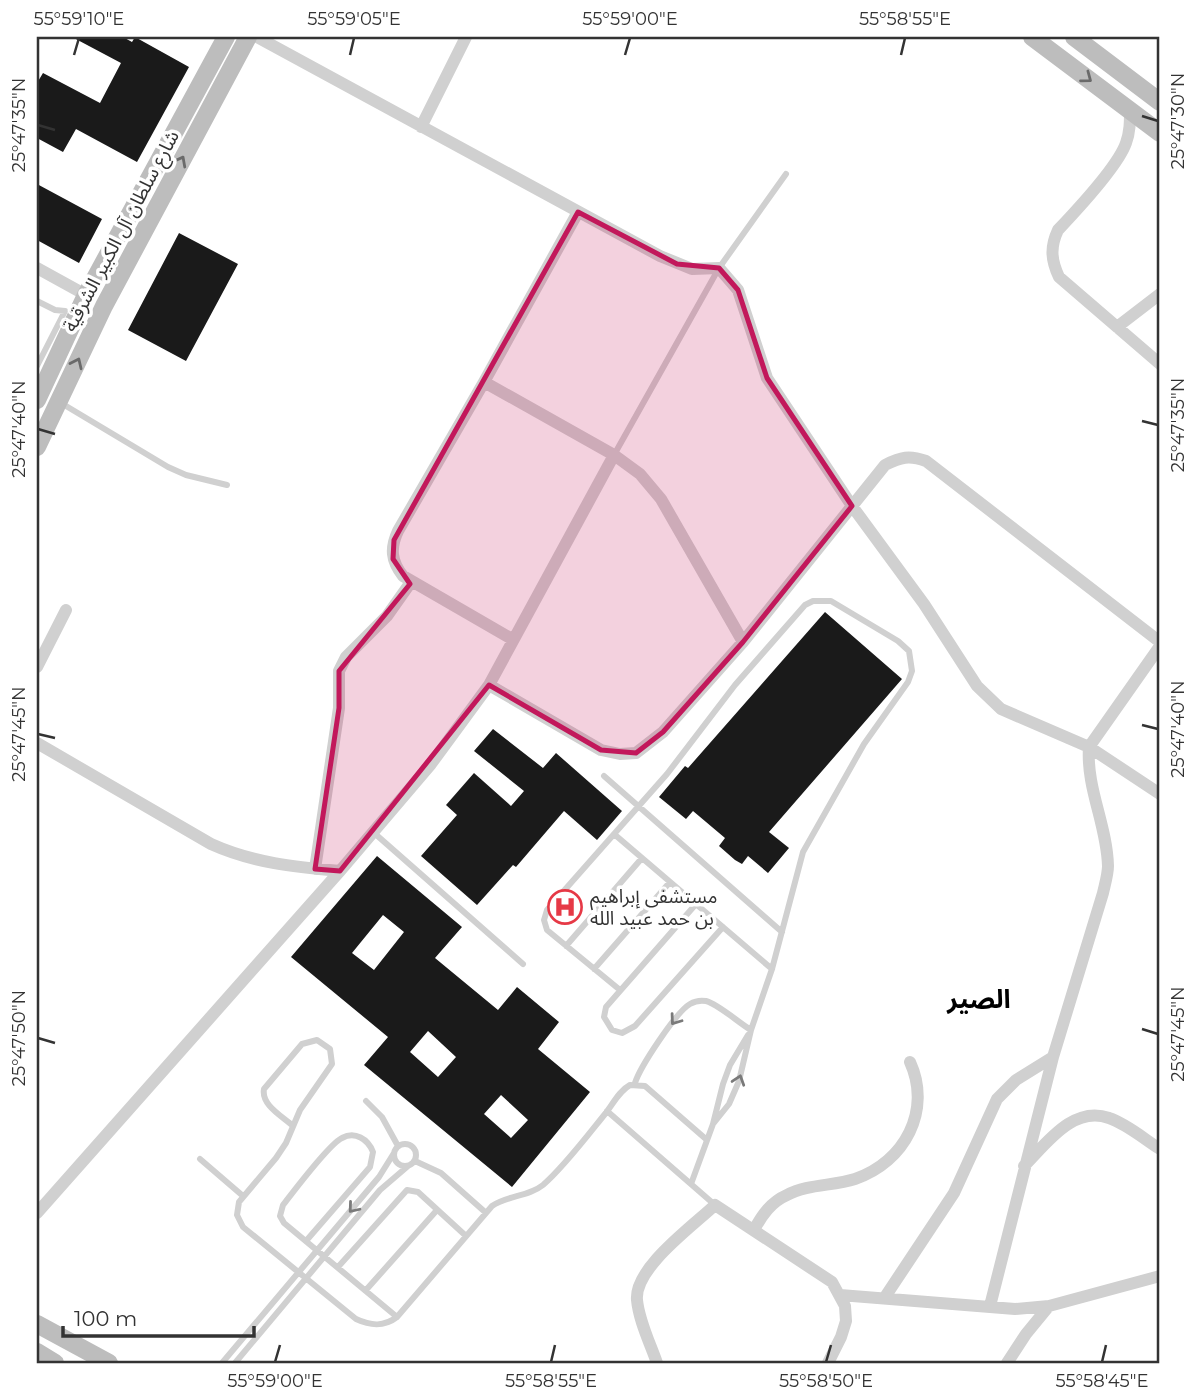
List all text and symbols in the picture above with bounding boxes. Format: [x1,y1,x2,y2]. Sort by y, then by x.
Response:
text: 55°59'10"E [34,8,124,30]
text: 55°59'05"E [307,8,401,30]
text: 55°59'00"E [582,8,678,30]
text: 55°58'55"E [859,8,951,30]
one-way arrow [1079,70,1092,82]
text: 25°47'30"N [1167,73,1189,169]
text: 25°47'35"N [8,78,30,172]
street label: شارع سلطان آل الكبير الشرقية [58,126,186,337]
one-way arrow [172,155,186,168]
one-way arrow [68,358,82,370]
text: 25°47'35"N [1167,378,1189,472]
text: 25°47'40"N [8,380,30,478]
text: 25°47'40"N [1167,680,1189,778]
text: 25°47'45"N [8,686,30,782]
place label: مستشفى إبراهيم بن حمد عبيد الله [590,885,718,930]
hospital icon: مستشفى إبراهيم بن حمد عبيد الله [546,888,584,926]
district label: الصير [946,983,1011,1015]
text: 25°47'45"N [1167,986,1189,1082]
text: 25°47'50"N [8,990,30,1086]
one-way arrow [671,1012,684,1025]
one-way arrow [731,1074,745,1087]
one-way arrow [349,1199,361,1212]
scale bar [63,1295,254,1339]
text: 100 m [74,1306,137,1331]
text: 55°59'00"E [227,1370,323,1392]
text: 55°58'55"E [505,1370,597,1392]
text: 55°58'50"E [779,1370,873,1392]
text: 55°58'45"E [1055,1370,1149,1392]

